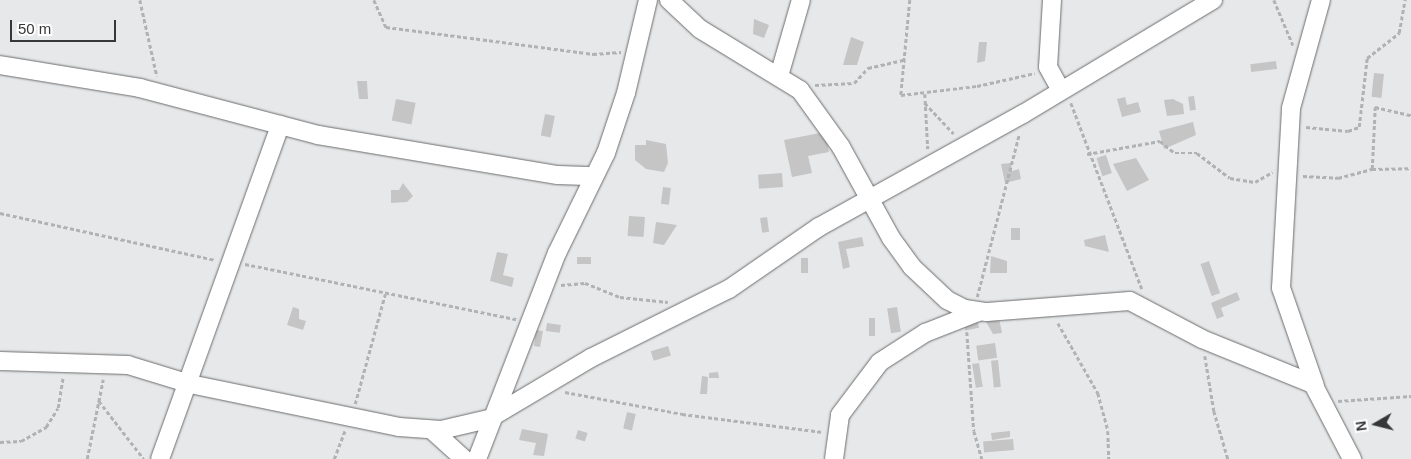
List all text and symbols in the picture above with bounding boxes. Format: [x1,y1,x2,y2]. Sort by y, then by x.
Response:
scale bar [12,10,119,42]
text: 50 m [18,20,51,37]
north arrow [1351,399,1401,449]
text: N [1353,420,1370,432]

